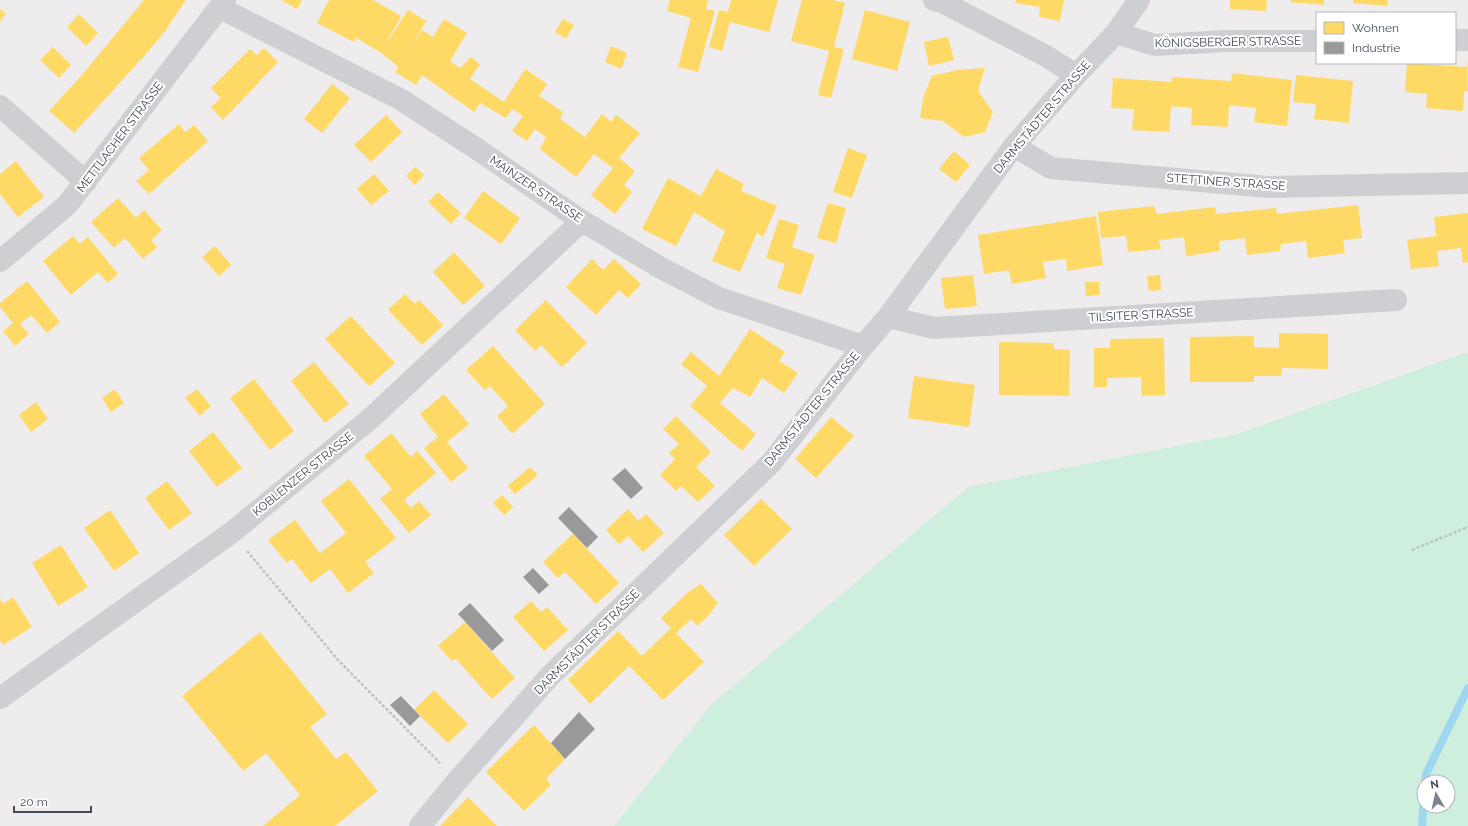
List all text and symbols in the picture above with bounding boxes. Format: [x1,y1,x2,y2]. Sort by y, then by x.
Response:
legend [1316,12,1456,64]
text: Wohnen [1352,21,1399,35]
street label: KÖNIGSBERGER STRASSE [1155,34,1301,50]
text: Industrie [1352,41,1400,55]
street label: DARMSTÄDTER STRASSE [991,58,1093,176]
street label: METTLACHER STRASSE [74,79,166,195]
street label: MAINZER STRASSE [487,153,585,225]
street label: STETTINER STRASSE [1166,171,1286,193]
street label: TILSITER STRASSE [1088,305,1194,325]
street label: DARMSTÄDTER STRASSE [762,349,862,469]
street label: KOBLENZER STRASSE [250,429,356,519]
street label: DARMSTÄDTER STRASSE [532,587,642,697]
north arrow [1416,774,1456,814]
text: N [1429,778,1440,792]
scale bar [14,788,91,814]
text: 20 m [20,795,48,809]

